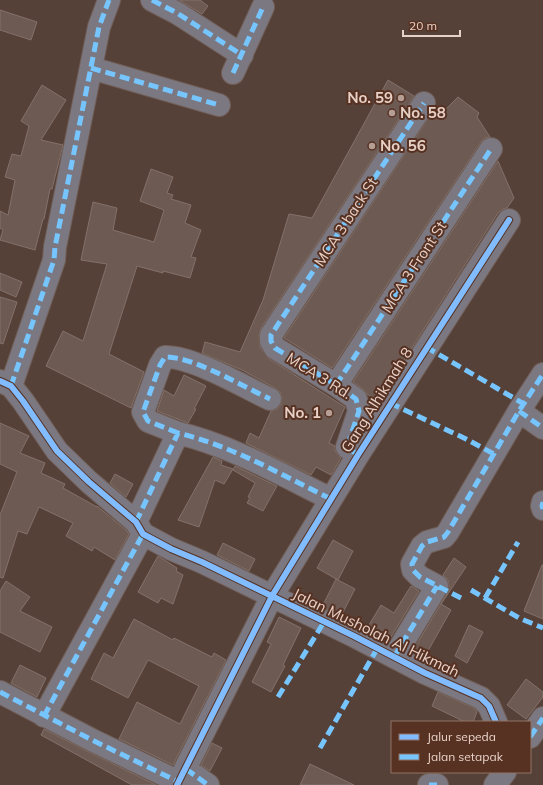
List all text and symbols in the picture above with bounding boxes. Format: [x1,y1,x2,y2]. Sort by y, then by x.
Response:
scale bar [403,12,460,38]
text: 20 m [409,18,437,33]
place label: No. 59 [347,88,393,107]
marker: No. 59 [396,93,406,103]
place label: No. 58 [400,103,446,122]
marker: No. 58 [387,108,397,118]
place label: No. 56 [380,136,426,155]
marker: No. 56 [367,141,377,151]
street label: MCA 3 back St [310,174,381,270]
street label: MCA 3 Front St [377,217,450,316]
street label: Gang Alhikmah 8 [337,344,417,456]
street label: MCA 3 Rd. [283,348,355,403]
place label: No. 1 [284,403,321,422]
marker: No. 1 [324,408,334,418]
street label: Jalan Musholah Al Hikmah [290,584,463,681]
legend [391,721,531,773]
text: Jalur sepeda [427,729,496,744]
text: Jalan setapak [427,749,504,764]

